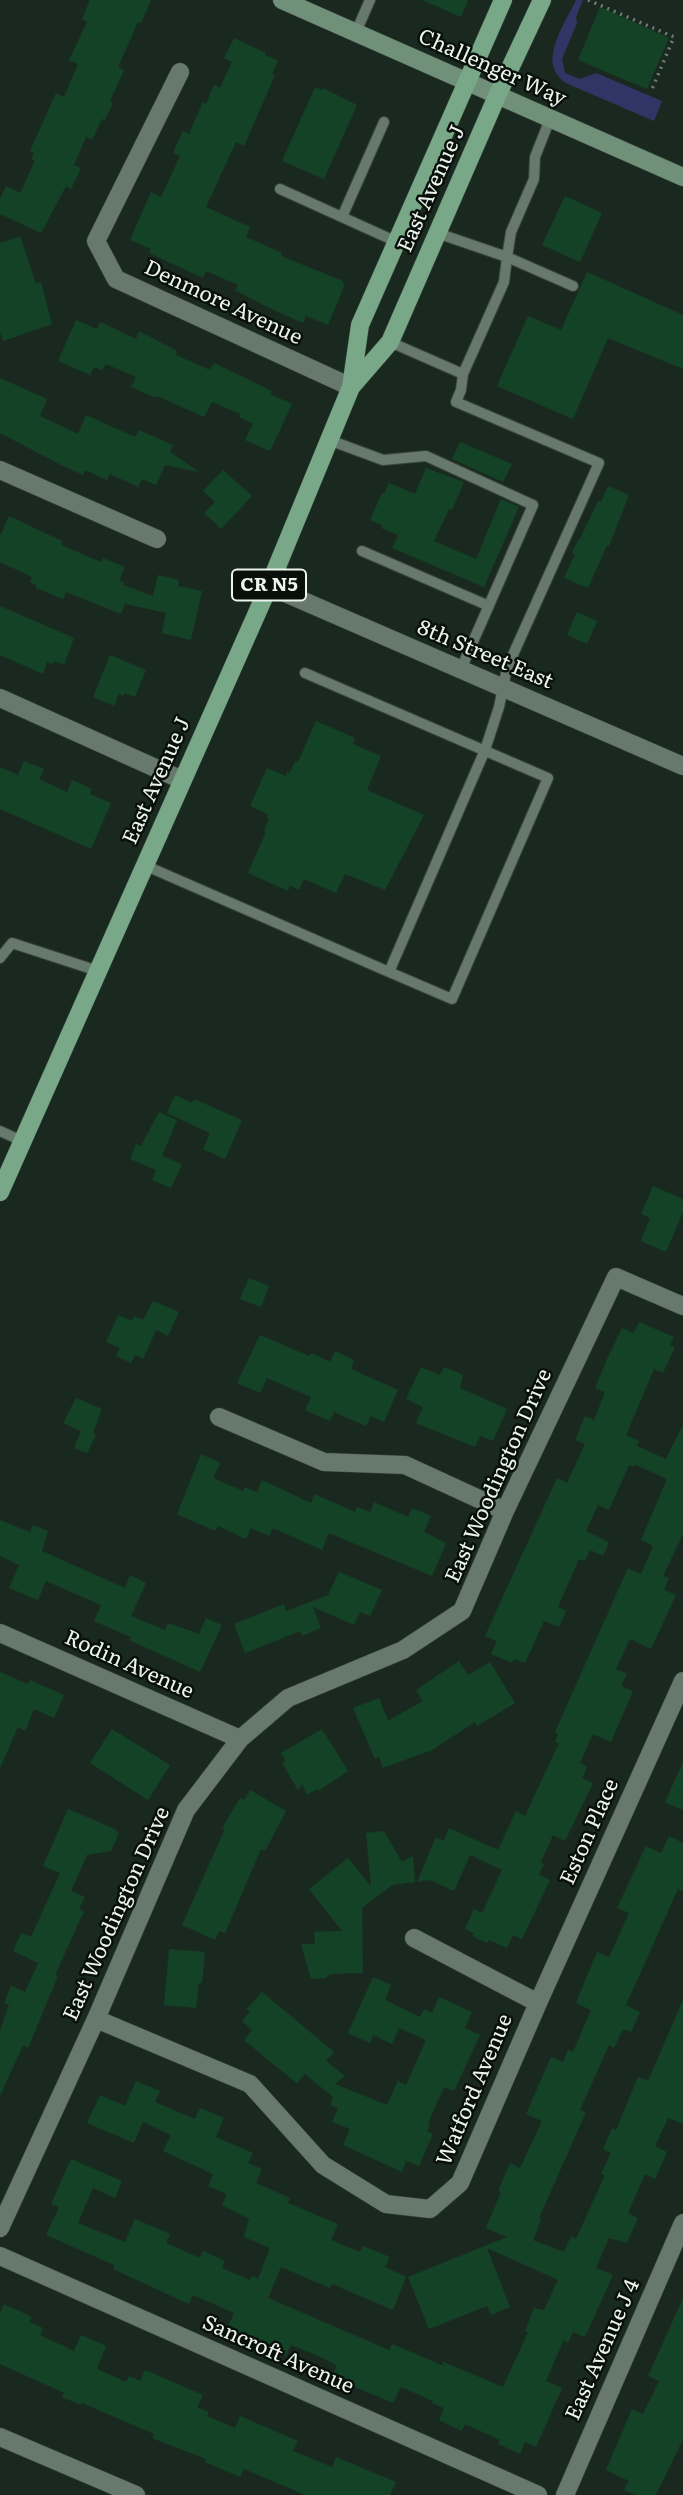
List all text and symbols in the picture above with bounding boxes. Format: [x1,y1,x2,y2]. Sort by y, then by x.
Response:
street label: Challenger Way [414,24,570,112]
street label: East Avenue J [393,122,471,256]
street label: Denmore Avenue [140,255,306,351]
road number: CR N5 [232,570,306,600]
street label: 8th Street East [413,615,557,695]
street label: East Avenue J [118,714,196,848]
street label: East Woodington Drive [440,1365,558,1587]
street label: Rodin Avenue [61,1625,197,1705]
street label: Eston Place [555,1775,625,1889]
street label: East Woodington Drive [58,1803,176,2025]
street label: Watford Avenue [432,2010,518,2170]
street label: East Avenue J 4 [561,2276,645,2424]
street label: Sancroft Avenue [198,2310,358,2400]

